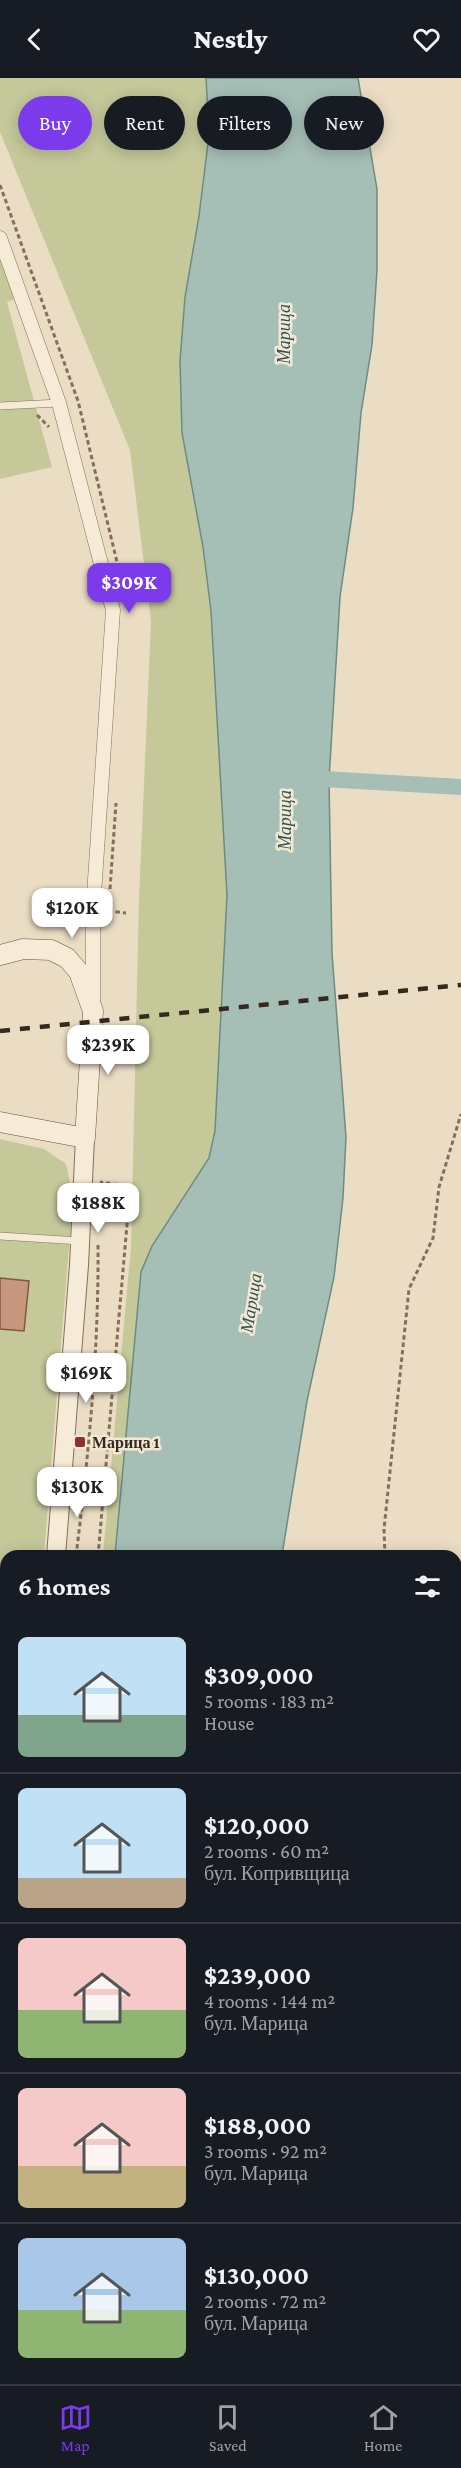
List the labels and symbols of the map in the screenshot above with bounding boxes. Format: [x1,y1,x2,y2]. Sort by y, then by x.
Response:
water label: Марица [274,304,294,365]
pin: $309K [87,563,171,614]
water label: Марица [275,790,295,851]
pin: $120K [30,888,114,939]
pin: $239K [66,1025,150,1076]
pin: $188K [56,1183,140,1234]
water label: Марица [236,1272,266,1335]
pin: $169K [44,1353,128,1404]
place label: Марица 1 [92,1434,160,1452]
marker: Марица 1 [73,1435,87,1449]
pin: $130K [35,1467,119,1518]

